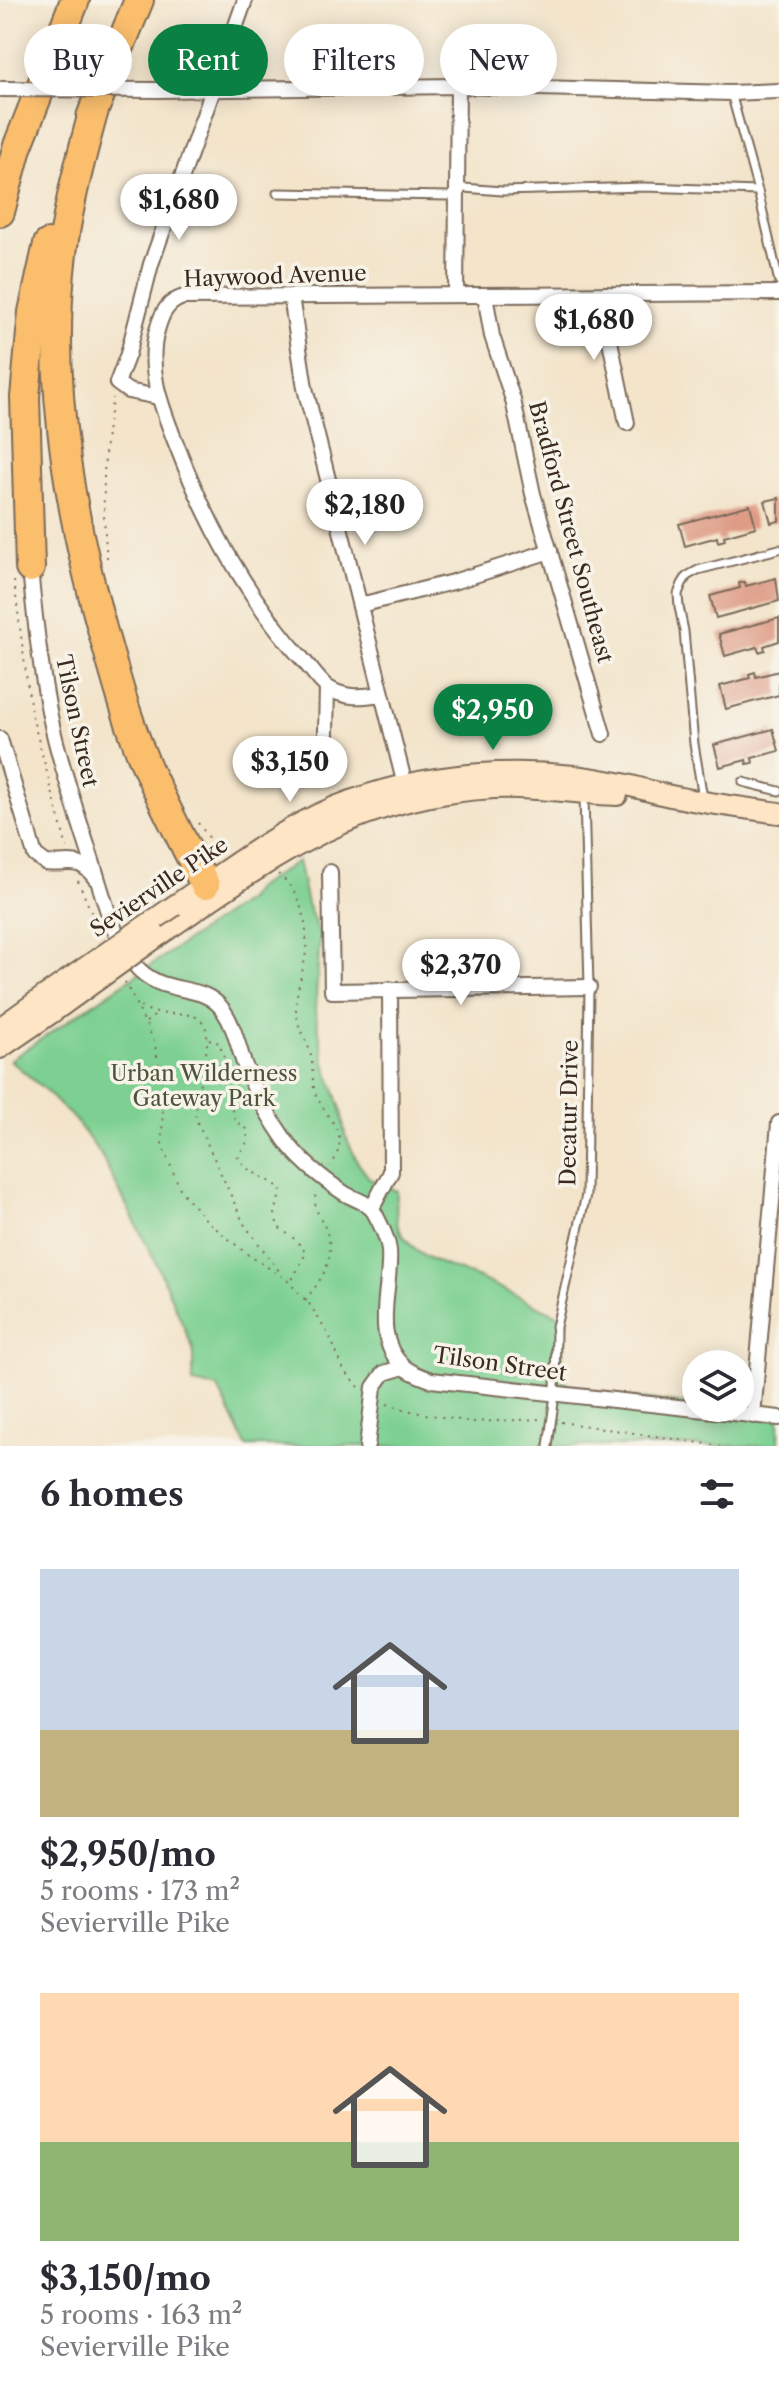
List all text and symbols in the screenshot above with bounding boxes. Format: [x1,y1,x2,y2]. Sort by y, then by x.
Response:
chip: Buy [24,24,132,96]
chip: Rent [148,24,268,96]
chip: Filters [284,24,424,96]
chip: New [440,24,557,96]
pin: $1,680 [114,174,244,242]
text: $1,680 [138,184,220,216]
street label: Haywood Avenue [183,259,367,293]
pin: $1,680 [529,294,659,362]
text: $1,680 [553,304,635,336]
street label: Bradford Street Southeast [523,398,619,666]
pin: $2,180 [300,479,430,547]
text: $2,180 [324,489,406,521]
street label: Tilson Street [50,652,104,790]
pin: $2,950 [428,684,558,752]
text: $2,950 [452,694,534,726]
pin: $3,150 [225,736,355,804]
text: $3,150 [251,746,329,778]
street label: Sevierville Pike [85,831,233,943]
pin: $2,370 [396,939,526,1007]
text: $2,370 [420,949,502,981]
street label: Decatur Drive [554,1040,584,1186]
park label: Urban Wilderness Gateway Park [111,1060,297,1112]
street label: Tilson Street [432,1341,569,1387]
map controls [682,1350,754,1422]
button: layers [682,1350,754,1422]
icon: filters [695,1472,739,1516]
text: 6 homes [40,1473,184,1515]
icon: home [318,1621,462,1765]
text: $2,950/mo [40,1833,216,1875]
text: 5 rooms · 173 m² [40,1875,240,1907]
text: Sevierville Pike [40,1907,230,1939]
icon: home [318,2045,462,2189]
text: $3,150/mo [40,2257,211,2299]
text: 5 rooms · 163 m² [40,2299,242,2331]
text: Sevierville Pike [40,2331,230,2363]

